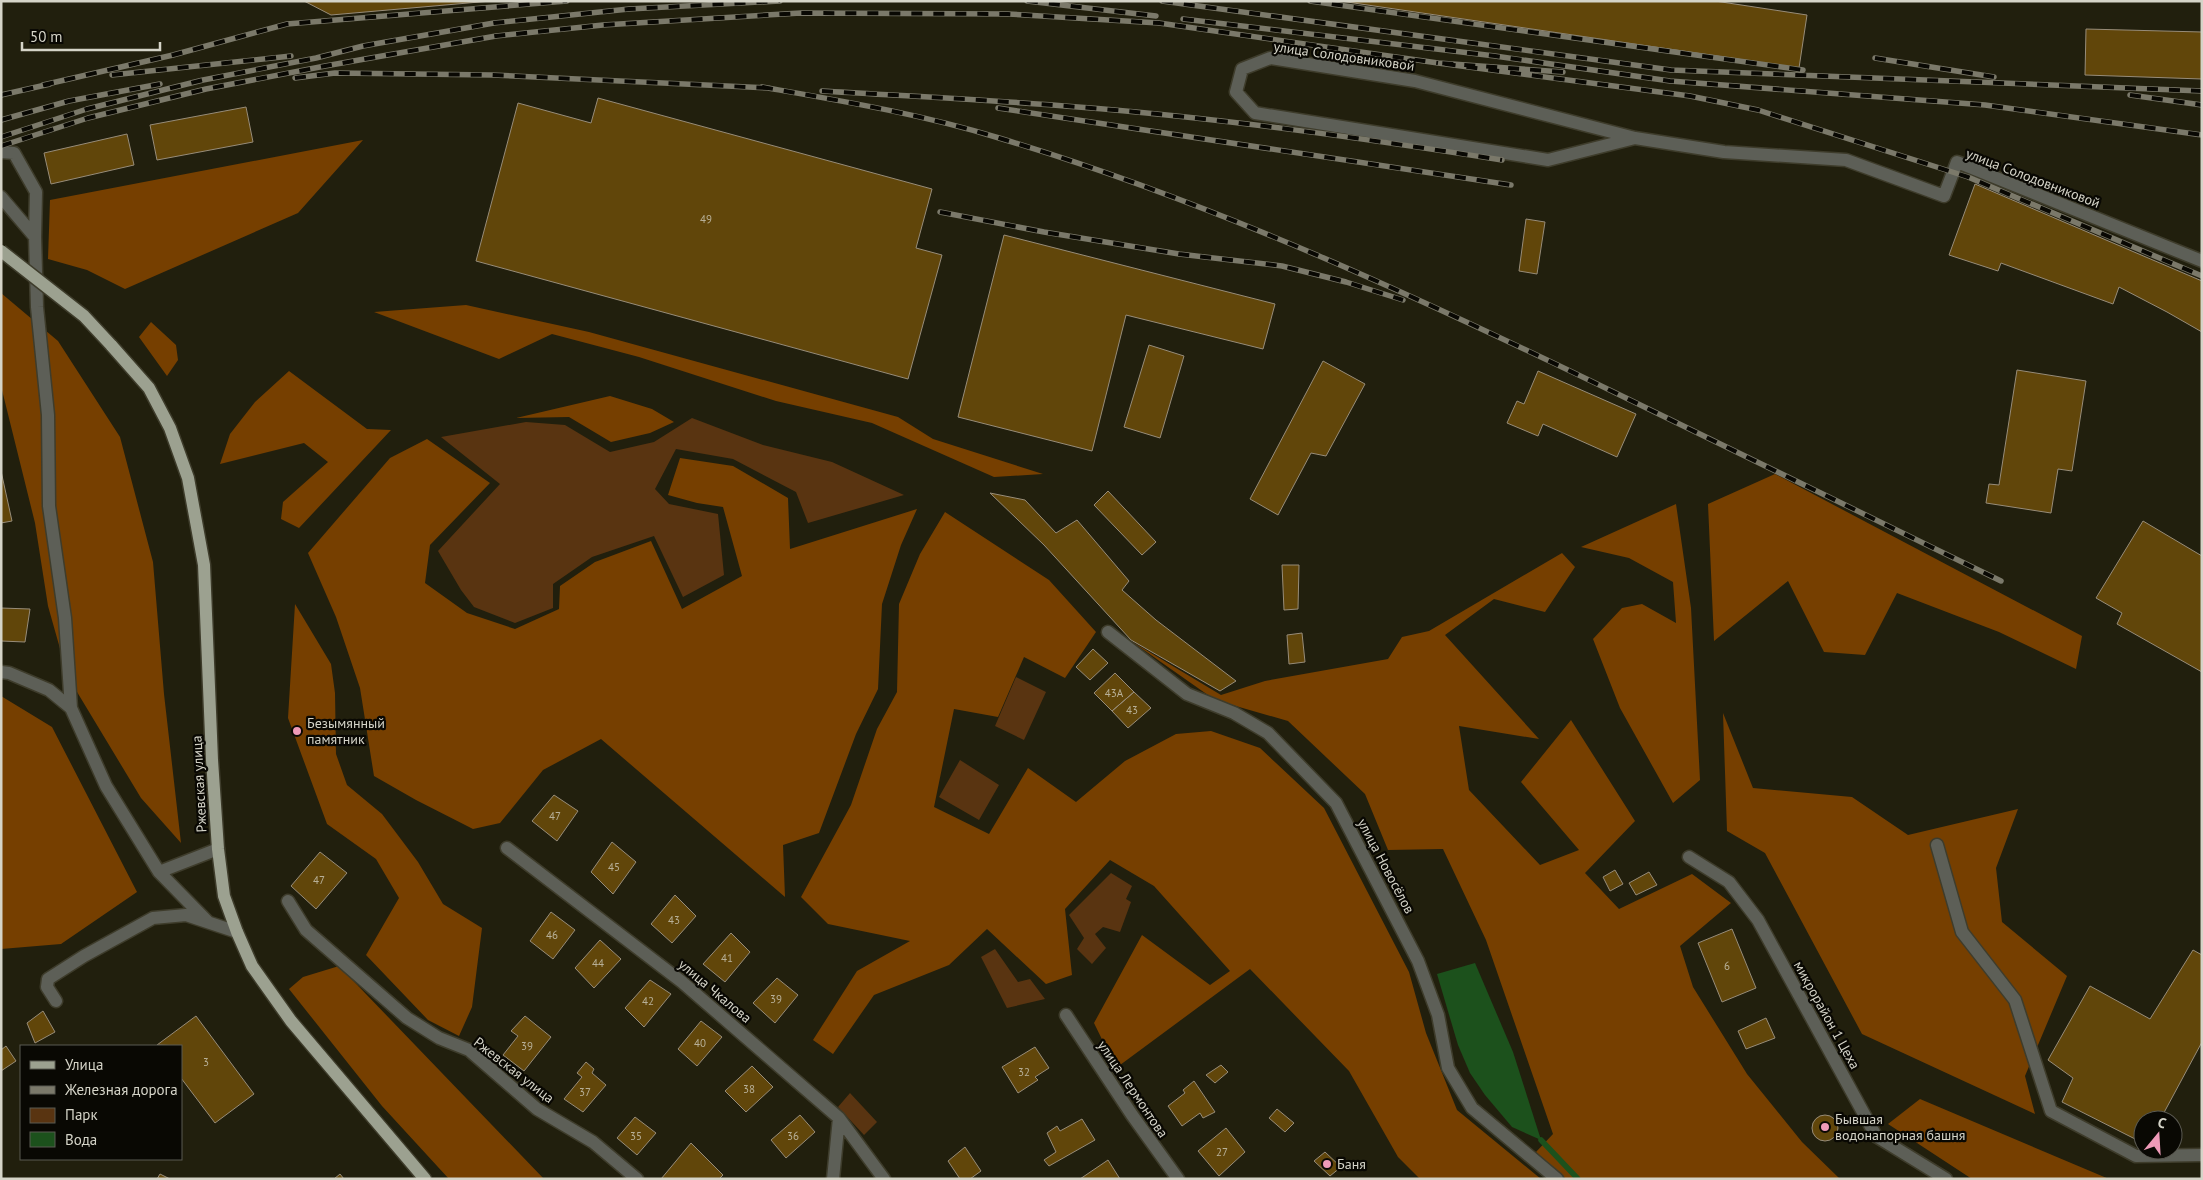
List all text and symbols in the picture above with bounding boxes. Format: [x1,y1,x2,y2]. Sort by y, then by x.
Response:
scale bar [22,20,160,52]
text: 50 m [30,27,63,46]
street label: улица Солодовниковой [1272,37,1416,75]
street label: улица Солодовниковой [1963,144,2103,212]
house number: 49 [700,212,712,226]
house number: 43А [1105,686,1124,700]
house number: 43 [1126,703,1138,717]
place label: Безымянный памятник [307,714,385,748]
marker: Безымянный памятник [291,725,303,737]
street label: Ржевская улица [187,735,211,833]
house number: 47 [549,809,561,823]
street label: улица Новосёлов [1353,815,1419,917]
house number: 45 [608,860,620,874]
house number: 47 [313,873,325,887]
house number: 43 [668,913,680,927]
house number: 46 [546,928,558,942]
house number: 41 [721,951,733,965]
street label: улица Чкалова [675,955,755,1027]
house number: 44 [592,956,604,970]
street label: микрорайон 1 Цеха [1790,958,1864,1072]
house number: 6 [1724,959,1730,973]
house number: 39 [770,992,782,1006]
house number: 42 [642,994,654,1008]
street label: Ржевская улица [470,1033,558,1107]
house number: 40 [694,1036,706,1050]
street label: улица Лермонтова [1094,1037,1172,1141]
house number: 39 [521,1039,533,1053]
legend [20,1045,182,1160]
text: Улица [65,1055,103,1074]
house number: 3 [203,1055,209,1069]
house number: 32 [1018,1065,1030,1079]
text: Железная дорога [64,1080,178,1099]
house number: 38 [743,1082,755,1096]
house number: 37 [579,1085,591,1099]
text: Парк [65,1105,98,1124]
place label: Бывшая водонапорная башня [1835,1110,1965,1144]
north arrow [2133,1110,2183,1160]
text: С [2156,1113,2169,1132]
marker: Бывшая водонапорная башня [1819,1121,1831,1133]
house number: 35 [630,1129,642,1143]
house number: 36 [787,1129,799,1143]
text: Вода [65,1130,97,1149]
house number: 27 [1216,1145,1228,1159]
place label: Баня [1337,1155,1366,1173]
marker: Баня [1321,1158,1333,1170]

